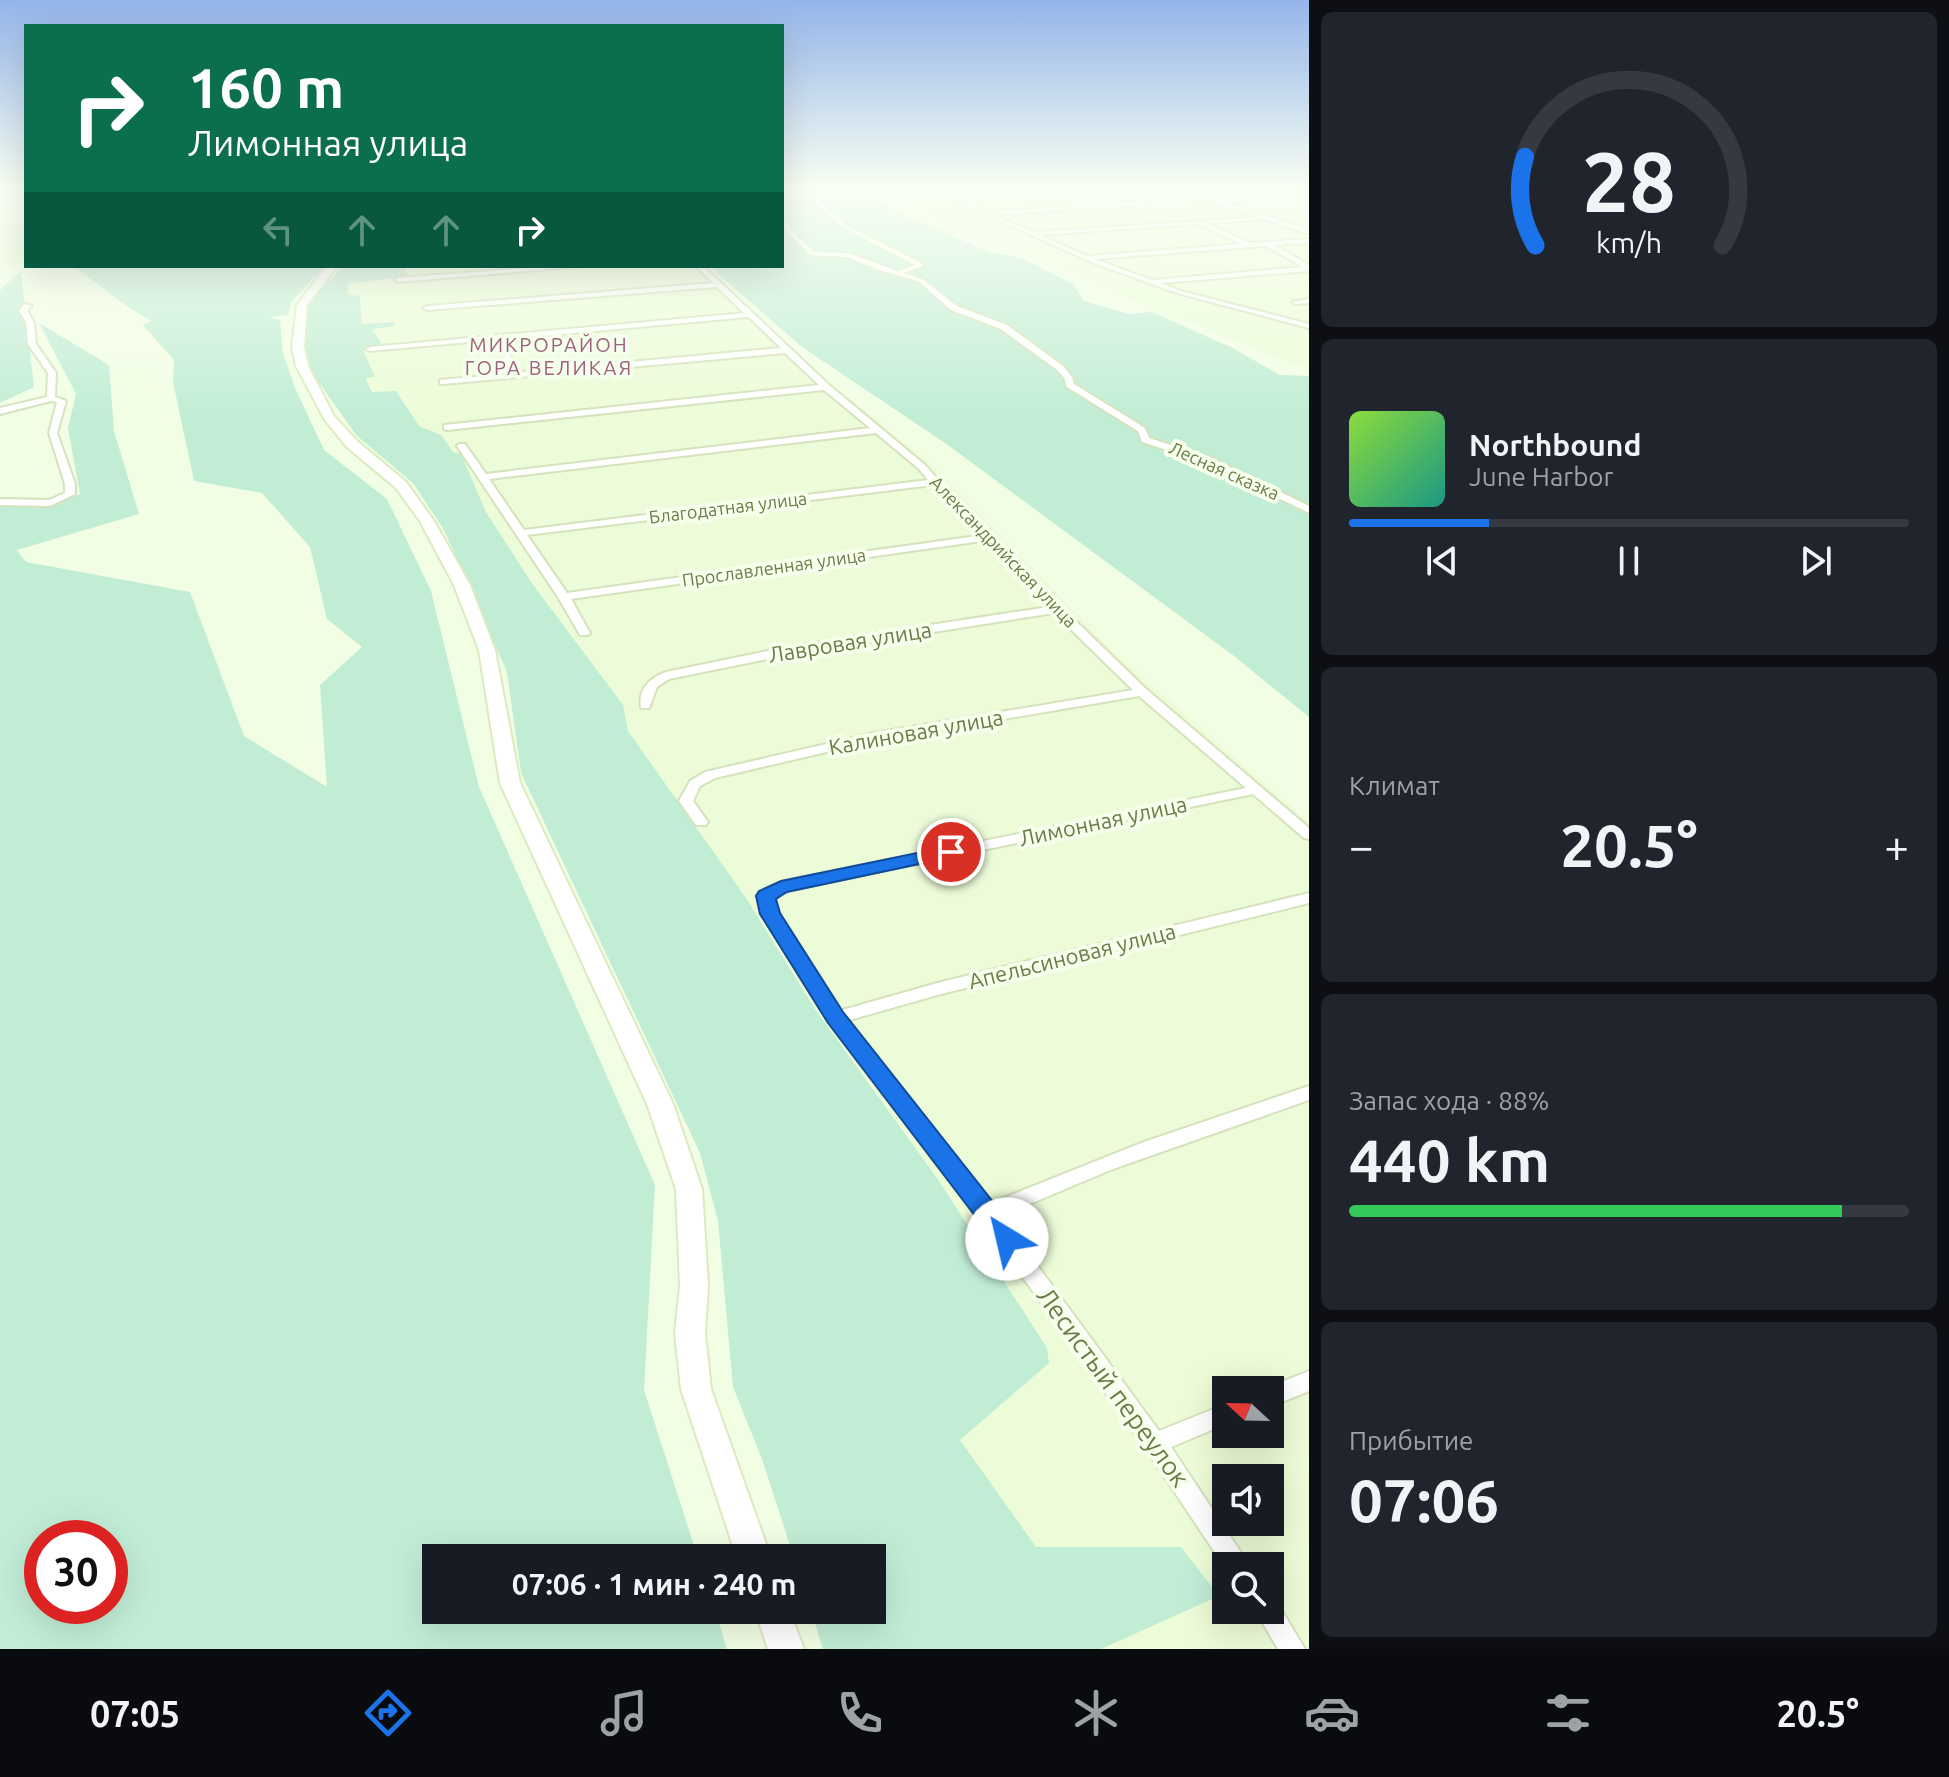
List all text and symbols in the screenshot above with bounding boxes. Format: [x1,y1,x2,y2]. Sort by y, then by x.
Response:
icon: right [56,56,160,160]
text: 160 m [188,56,344,119]
text: Лимонная улица [188,122,468,163]
text: 28 [1582,133,1676,227]
icon: left [256,208,300,252]
icon: ahead [340,208,384,252]
icon: ahead [424,208,468,252]
icon: right [508,208,552,252]
text: km/h [1596,226,1662,258]
district label: МИКРОРАЙОН ГОРА ВЕЛИКАЯ [465,333,633,379]
text: Northbound [1469,428,1641,462]
street label: Лесная сказка [1166,437,1283,503]
text: June Harbor [1469,462,1613,491]
street label: Александрийская улица [926,472,1081,631]
street label: Благодатная улица [648,487,808,527]
icon: previous [1420,539,1464,583]
icon: pause [1607,539,1651,583]
icon: next [1794,539,1838,583]
street label: Прославленная улица [681,544,867,590]
street label: Лавровая улица [766,616,933,667]
street label: Калиновая улица [827,704,1005,759]
text: Климат [1349,771,1440,800]
street label: Лимонная улица [1017,790,1189,851]
text: 20.5° [1560,811,1698,878]
pin [917,818,985,886]
text: − [1349,821,1374,870]
text: + [1884,821,1909,870]
icon: arrive [929,830,973,874]
street label: Апельсиновая улица [966,918,1178,993]
text: Запас хода · 88% [1349,1086,1549,1115]
text: 440 km [1349,1126,1550,1193]
position arrow [965,1197,1049,1281]
street label: Лесистый переулок [1031,1281,1195,1492]
north arrow [1212,1376,1284,1448]
map controls [1212,1376,1284,1624]
text: Прибытие [1349,1426,1473,1455]
button: sound [1212,1464,1284,1536]
text: 07:06 [1349,1466,1499,1533]
speed limit sign: 30 [24,1520,128,1624]
button: search [1212,1552,1284,1624]
text: 07:06 · 1 мин · 240 m [512,1567,796,1601]
icon: directions [360,1685,416,1741]
icon: music [596,1685,652,1741]
icon: phone [832,1685,888,1741]
icon: climate [1068,1685,1124,1741]
icon: car [1304,1685,1360,1741]
icon: filters [1540,1685,1596,1741]
text: 07:05 [90,1693,180,1734]
text: 20.5° [1776,1693,1859,1734]

